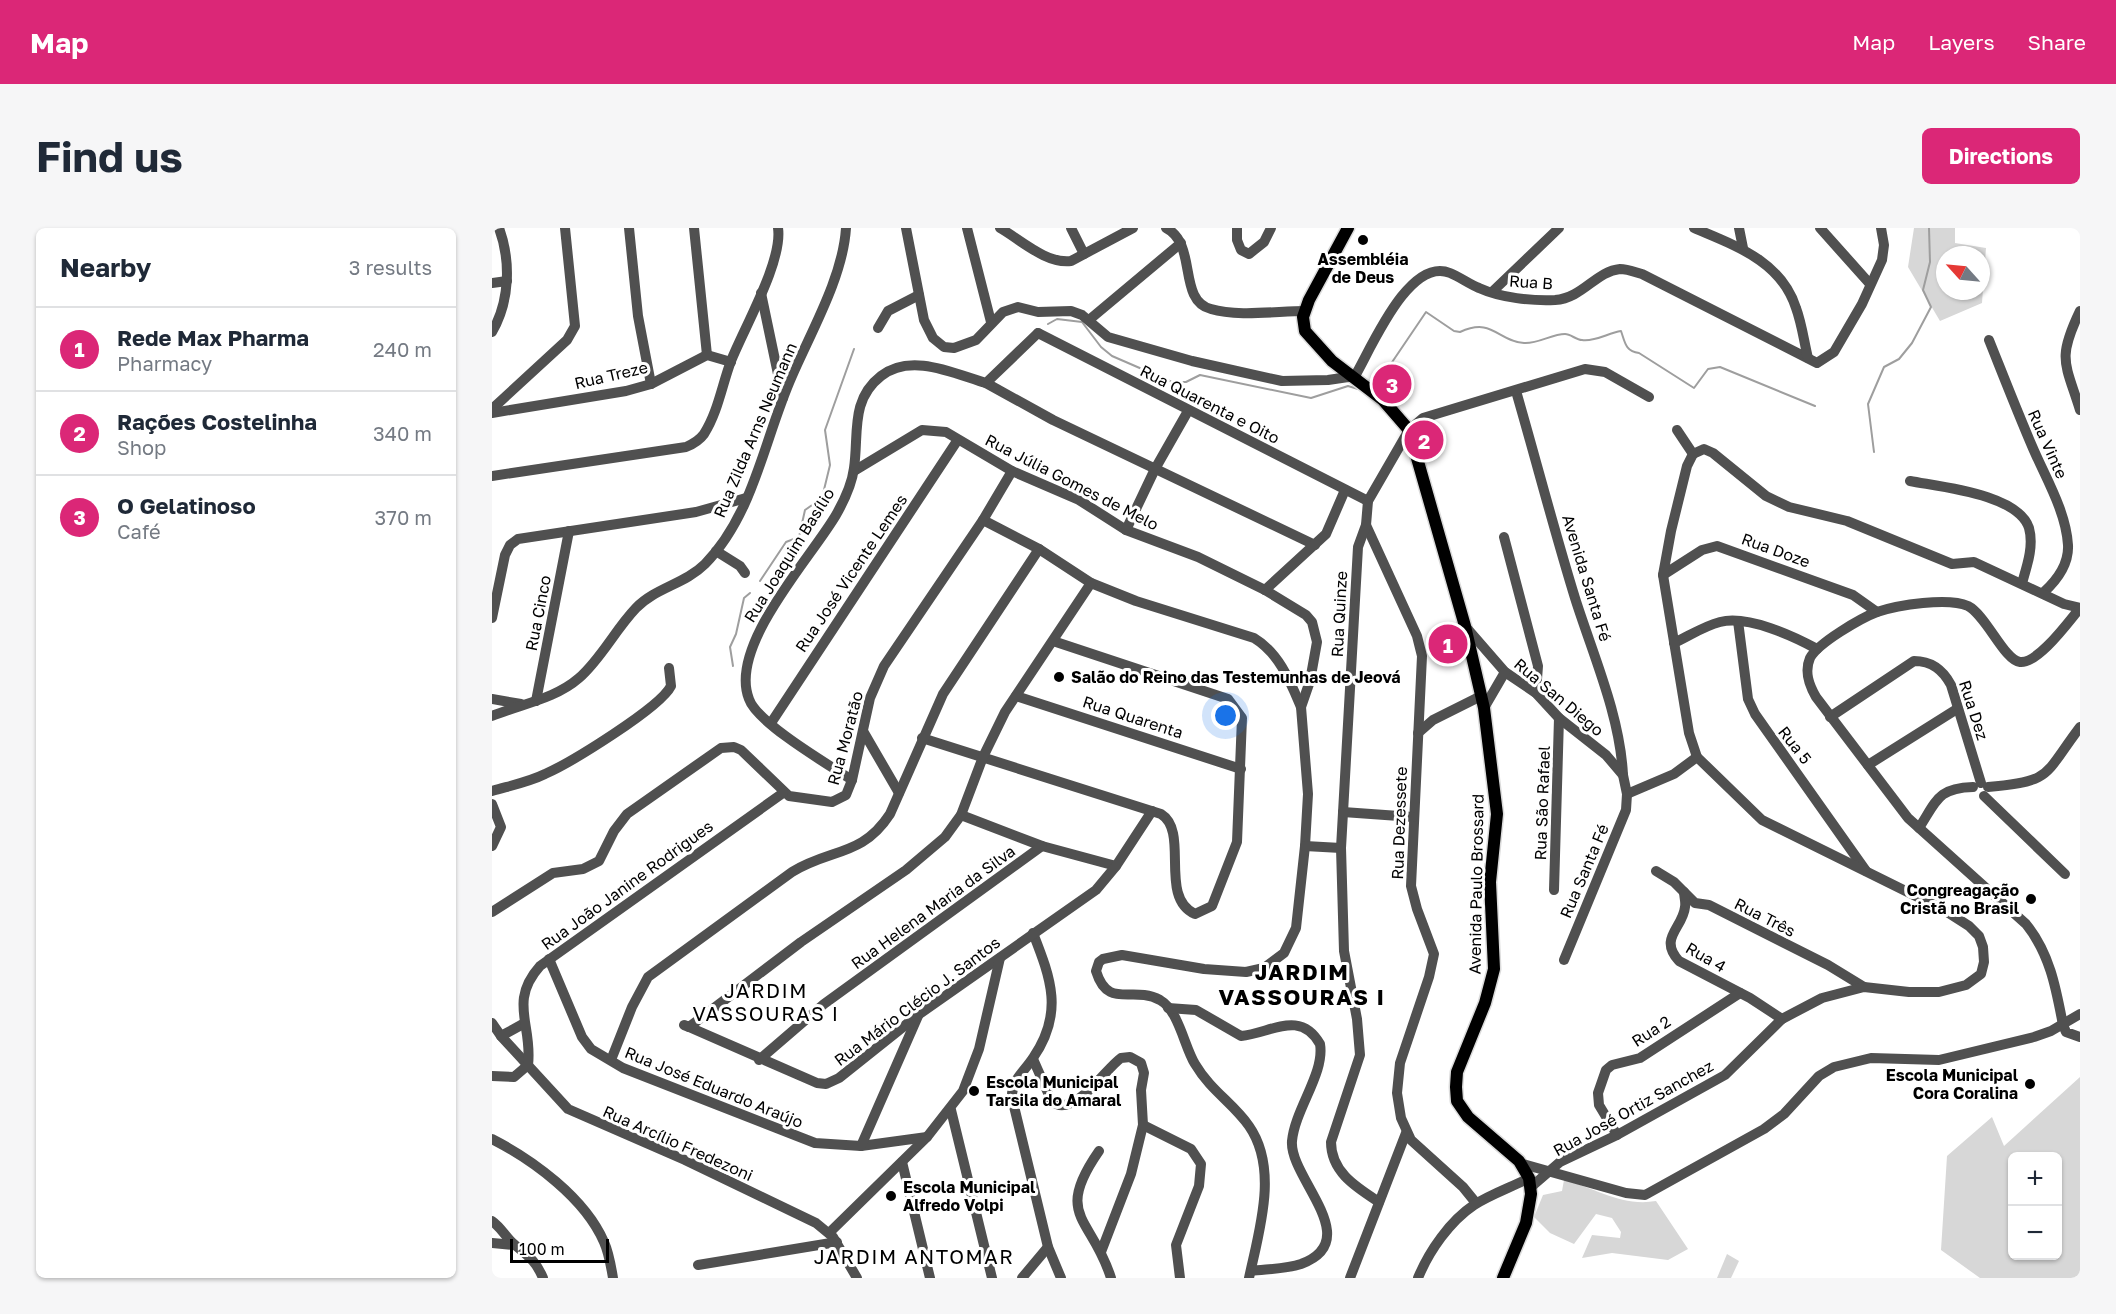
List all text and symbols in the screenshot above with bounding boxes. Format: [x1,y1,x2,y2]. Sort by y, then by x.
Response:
text: Map [30,26,88,59]
text: Map [1852,29,1895,55]
text: Layers [1928,29,1995,55]
text: Share [2028,29,2086,55]
button: Directions [1922,128,2080,184]
text: Find us [36,131,183,181]
marker: Assembléia de Deus [1356,233,1370,247]
north arrow [1936,246,1990,300]
place label: Assembléia de Deus [1318,249,1408,287]
text: Nearby [60,252,151,283]
text: 3 results [349,255,432,279]
street label: Rua B [1508,270,1554,294]
text: Rede Max Pharma [117,324,309,351]
text: 1 [74,337,85,361]
text: 240 m [373,337,432,361]
street label: Rua Zilda Arns Neumann [709,339,801,521]
text: Pharmacy [117,351,212,375]
street label: Rua Treze [572,357,650,393]
street label: Rua Quarenta e Oito [1137,360,1283,448]
pin: 3 [1372,362,1412,406]
street label: Rua Vinte [2024,406,2072,482]
text: Rações Costelinha [117,408,317,435]
pin: 2 [1404,418,1444,462]
text: 2 [73,421,86,445]
text: 340 m [373,421,432,445]
street label: Rua Júlia Gomes de Melo [982,430,1162,534]
text: Shop [117,435,166,459]
street label: Rua Joaquim Basílio [740,484,838,626]
street label: Rua José Vicente Lemes [791,490,911,656]
text: O Gelatinoso [117,492,256,519]
text: 3 [73,505,86,529]
text: 370 m [375,505,432,529]
street label: Avenida Santa Fé [1558,512,1616,644]
text: Café [117,519,161,543]
street label: Rua Doze [1739,528,1813,572]
street label: Rua Quinze [1327,570,1351,658]
street label: Rua Cinco [521,573,555,653]
pin: 1 [1428,622,1468,666]
street label: Rua San Diego [1510,654,1608,740]
place label: Salão do Reino das Testemunhas de Jeová [1071,667,1401,687]
marker: Salão do Reino das Testemunhas de Jeová [1052,670,1066,684]
street label: Rua Dez [1955,677,1993,743]
street label: Rua Moratão [823,689,867,787]
street label: Rua Quarenta [1080,691,1186,743]
your location [1211,701,1240,730]
street label: Rua 5 [1774,722,1816,768]
street label: Rua São Rafael [1530,745,1554,861]
street label: Rua Dezessete [1387,766,1411,880]
street label: Avenida Paulo Brossard [1464,794,1488,974]
street label: Rua João Janine Rodrigues [537,816,717,954]
street label: Rua Santa Fé [1555,821,1613,921]
street label: Rua Helena Maria da Silva [847,841,1019,973]
place label: Congreagação Cristã no Brasil [1900,880,2020,918]
marker: Congreagação Cristã no Brasil [2024,892,2038,906]
street label: Rua Três [1731,893,1799,941]
street label: Rua Mário Clécio J. Santos [830,932,1004,1070]
street label: Rua 4 [1682,938,1730,976]
district label: JARDIM VASSOURAS I [1219,958,1385,1010]
district label: JARDIM VASSOURAS I [692,978,840,1025]
street label: Rua 2 [1628,1011,1674,1051]
street label: Rua José Eduardo Araújo [622,1042,806,1132]
street label: Rua José Ortiz Sanchez [1549,1056,1717,1160]
place label: Escola Municipal Cora Coralina [1886,1065,2019,1103]
place label: Escola Municipal Tarsila do Amaral [986,1072,1122,1110]
marker: Escola Municipal Cora Coralina [2023,1077,2037,1091]
marker: Escola Municipal Tarsila do Amaral [967,1084,981,1098]
street label: Rua Arcílio Fredezoni [600,1101,756,1185]
map controls [2008,1152,2062,1260]
button: + [2008,1152,2062,1206]
place label: Escola Municipal Alfredo Volpi [903,1177,1036,1215]
marker: Escola Municipal Alfredo Volpi [884,1189,898,1203]
button: − [2008,1206,2062,1260]
scale bar [510,1236,609,1264]
text: 100 m [519,1239,565,1259]
district label: JARDIM ANTOMAR [814,1244,1014,1268]

